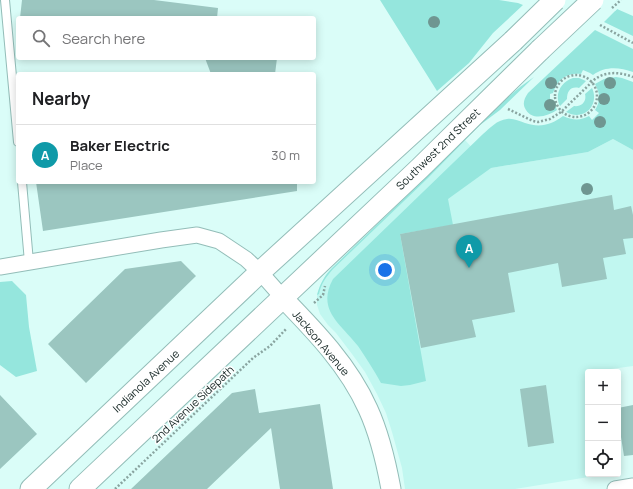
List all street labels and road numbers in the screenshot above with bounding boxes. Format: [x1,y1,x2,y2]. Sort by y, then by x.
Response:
street label: Southwest 2nd Street [392,104,483,193]
street label: Jackson Avenue [289,307,354,379]
street label: Indianola Avenue [109,346,183,415]
street label: 2nd Avenue Sidepath [148,362,237,446]

